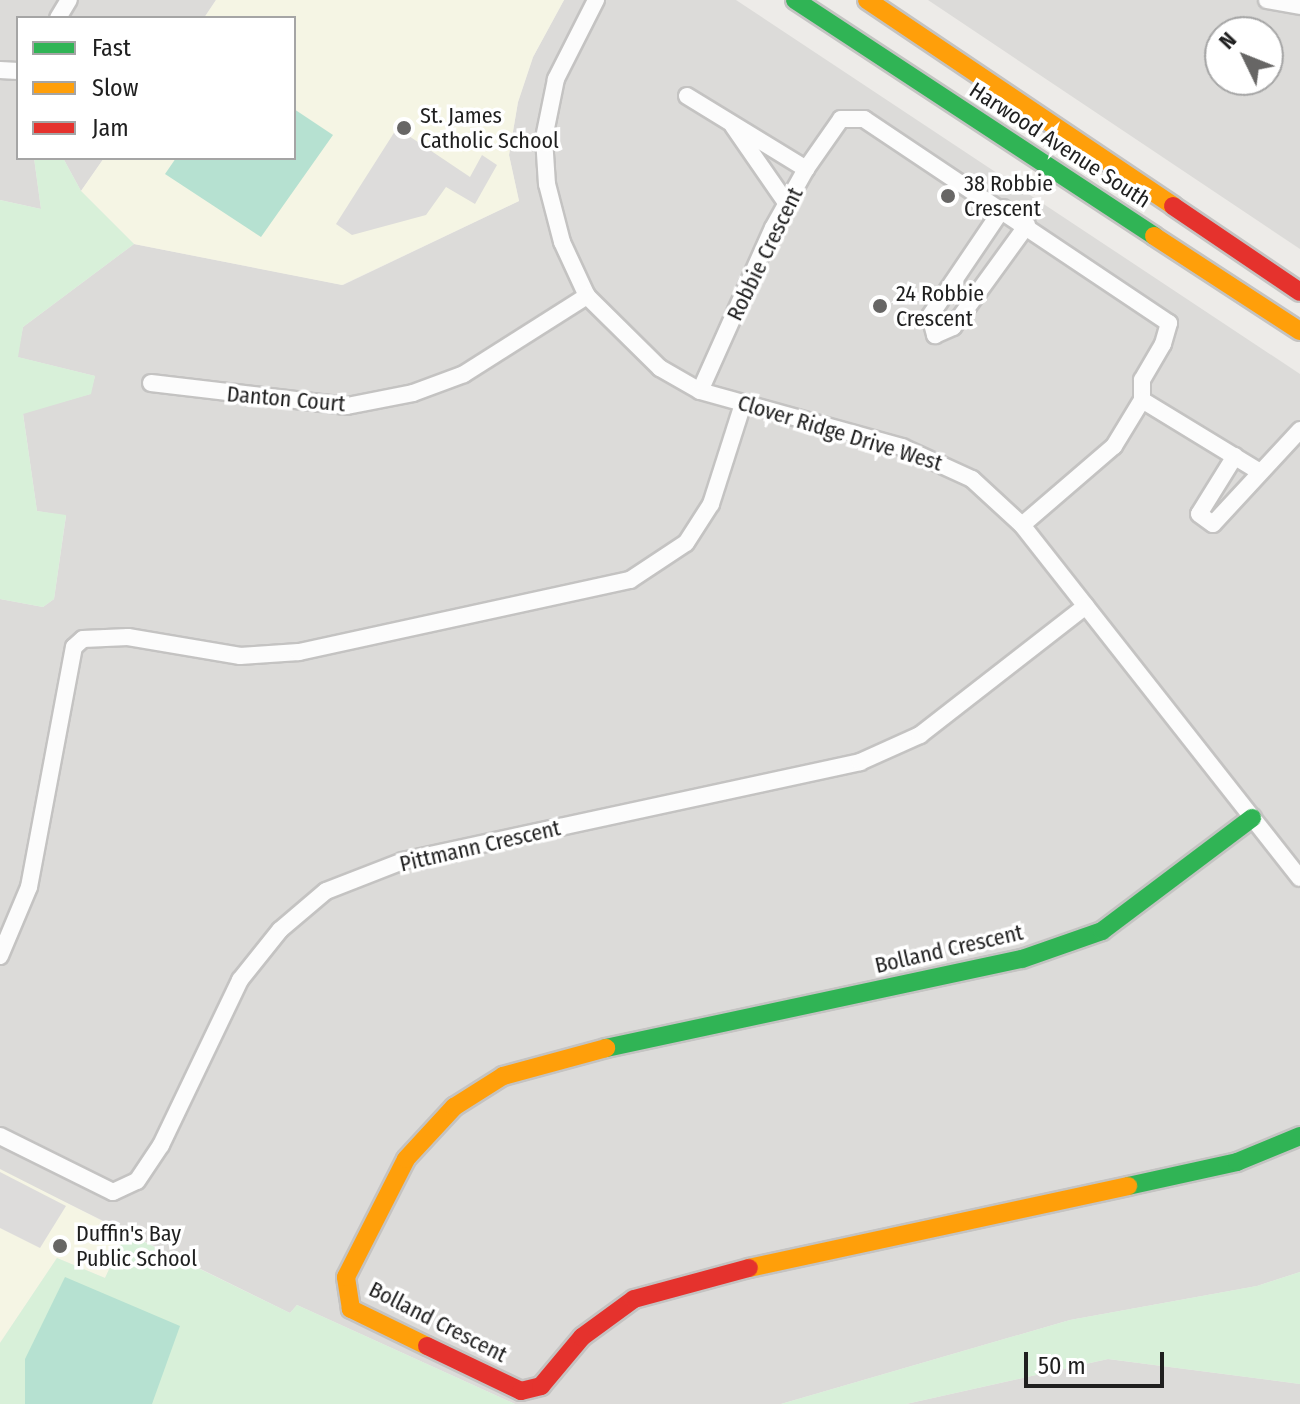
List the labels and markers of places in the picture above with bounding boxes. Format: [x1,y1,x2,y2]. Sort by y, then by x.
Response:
place label: St. James Catholic School [420,102,559,154]
marker: St. James Catholic School [395,119,413,137]
place label: 38 Robbie Crescent [964,170,1053,222]
marker: 38 Robbie Crescent [939,187,957,205]
place label: 24 Robbie Crescent [896,280,984,332]
marker: 24 Robbie Crescent [871,297,889,315]
place label: Duffin's Bay Public School [76,1220,197,1272]
marker: Duffin's Bay Public School [51,1237,69,1255]

